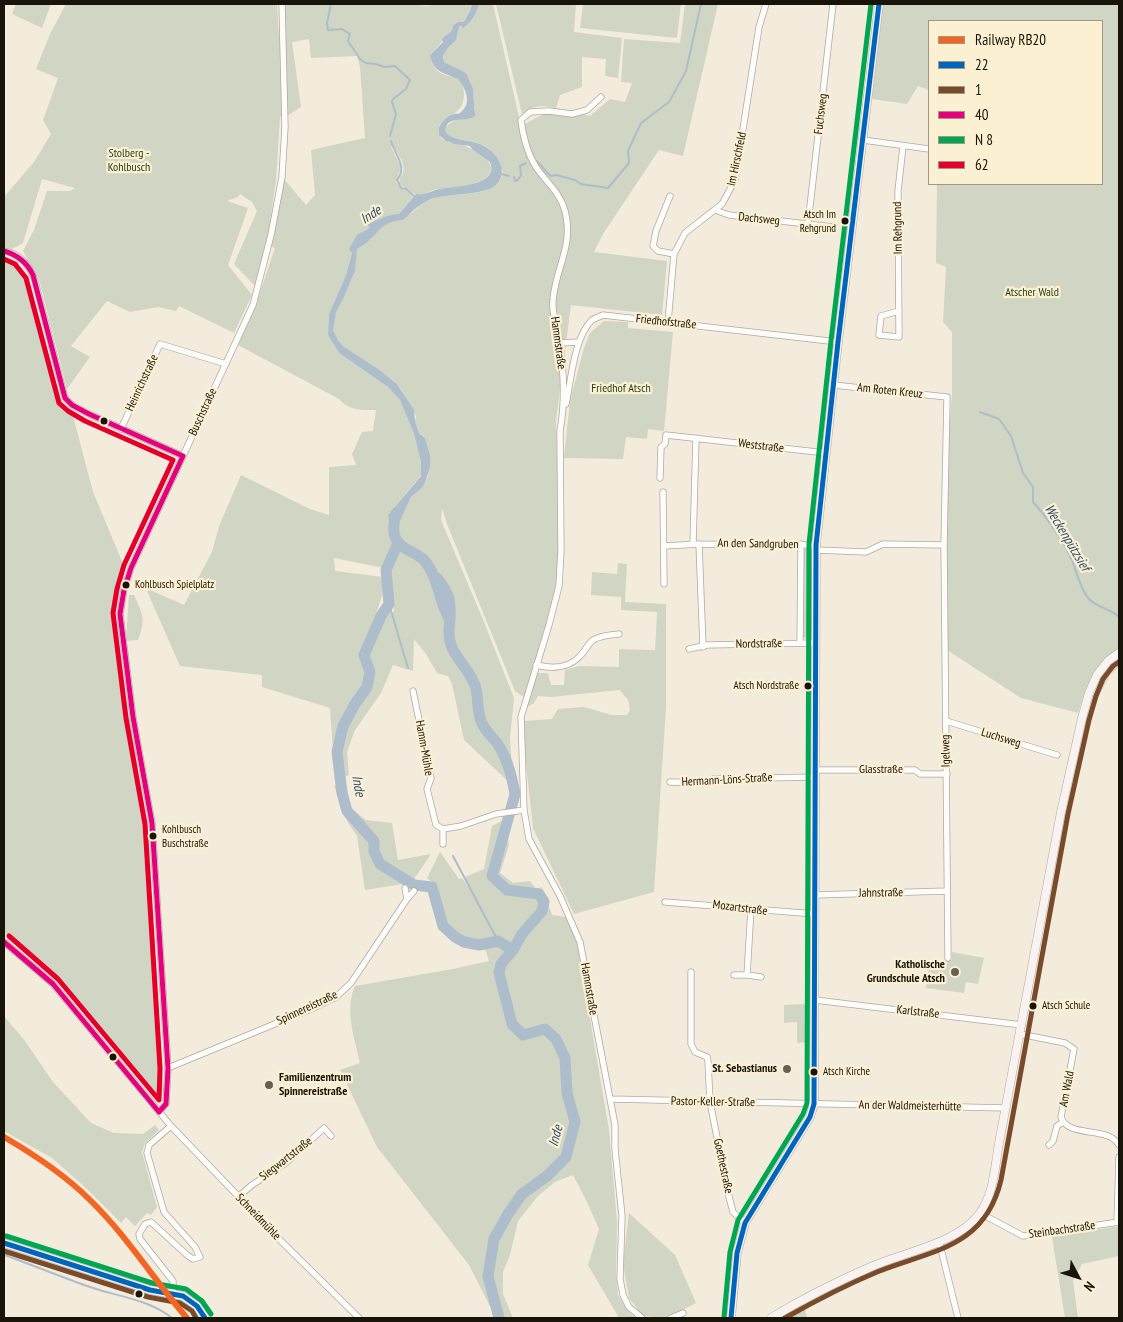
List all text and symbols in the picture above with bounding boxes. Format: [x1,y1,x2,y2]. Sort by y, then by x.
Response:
legend [928,20,1103,185]
text: Railway RB20 [975,30,1046,49]
text: 22 [975,55,989,74]
text: 1 [975,80,982,99]
street label: Fuchsweg [811,93,831,135]
text: 40 [975,105,989,124]
text: N 8 [975,130,993,149]
street label: Im Hirschfeld [724,131,750,187]
park label: Stolberg - Kohlbusch [108,147,150,175]
text: 62 [975,155,989,174]
street label: Im Rehgrund [890,201,906,255]
water label: Inde [358,202,384,228]
place label: Atsch Im Rehgrund [800,208,836,234]
street label: Dachsweg [737,210,781,228]
marker: Atsch Im Rehgrund [840,216,850,226]
park label: Atscher Wald [1005,286,1059,300]
street label: Friedhofstraße [635,312,697,332]
street label: Hammstraße [547,316,569,370]
street label: Heinrichstraße [123,352,161,414]
street label: Am Roten Kreuz [856,380,924,402]
park label: Friedhof Atsch [591,382,651,396]
street label: Buschstraße [186,386,220,438]
unlabelled marker [99,416,109,426]
street label: Weststraße [737,436,785,456]
water label: Weckenpützsief [1040,502,1094,574]
street label: An den Sandgruben [717,536,799,552]
place label: Kohlbusch Spielplatz [135,578,214,592]
marker: Kohlbusch Spielplatz [121,580,131,590]
street label: Nordstraße [736,636,782,652]
place label: Atsch Nordstraße [734,679,799,693]
marker: Atsch Nordstraße [803,681,813,691]
street label: Hamm-Mühle [412,719,436,777]
street label: Luchsweg [979,725,1023,751]
street label: Igelweg [939,735,953,767]
street label: Glasstraße [859,763,903,777]
street label: Hermann-Löns-Straße [681,770,773,790]
water label: Inde [348,774,368,798]
place label: Kohlbusch Buschstraße [162,823,208,849]
marker: Kohlbusch Buschstraße [148,831,158,841]
street label: Jahnstraße [859,885,903,901]
street label: Mozartstraße [712,898,768,918]
place label: Katholische Grundschule Atsch [867,958,945,986]
street label: Hammstraße [577,962,601,1016]
marker: Katholische Grundschule Atsch [949,966,961,978]
street label: Spinnereistraße [274,988,340,1028]
place label: Atsch Schule [1042,999,1090,1013]
marker: Atsch Schule [1028,1001,1038,1011]
street label: Karlstraße [896,1003,940,1021]
unlabelled marker [108,1052,118,1062]
place label: St. Sebastianus [712,1062,777,1076]
marker: St. Sebastianus [781,1063,793,1075]
place label: Atsch Kirche [823,1065,870,1079]
marker: Atsch Kirche [809,1067,819,1077]
street label: Am Wald [1056,1070,1078,1108]
place label: Familienzentrum Spinnereistraße [279,1071,351,1099]
marker: Familienzentrum Spinnereistraße [263,1079,275,1091]
street label: Pastor-Keller-Straße [671,1094,755,1110]
street label: An der Waldmeisterhütte [859,1098,961,1114]
water label: Inde [545,1124,567,1148]
street label: Siegwartstraße [257,1134,315,1184]
street label: Goethestraße [710,1137,736,1195]
street label: Schneidmühle [232,1191,284,1243]
street label: Steinbachstraße [1028,1218,1096,1242]
north arrow [1053,1252,1103,1302]
text: N [1080,1278,1099,1295]
unlabelled marker [134,1289,144,1299]

